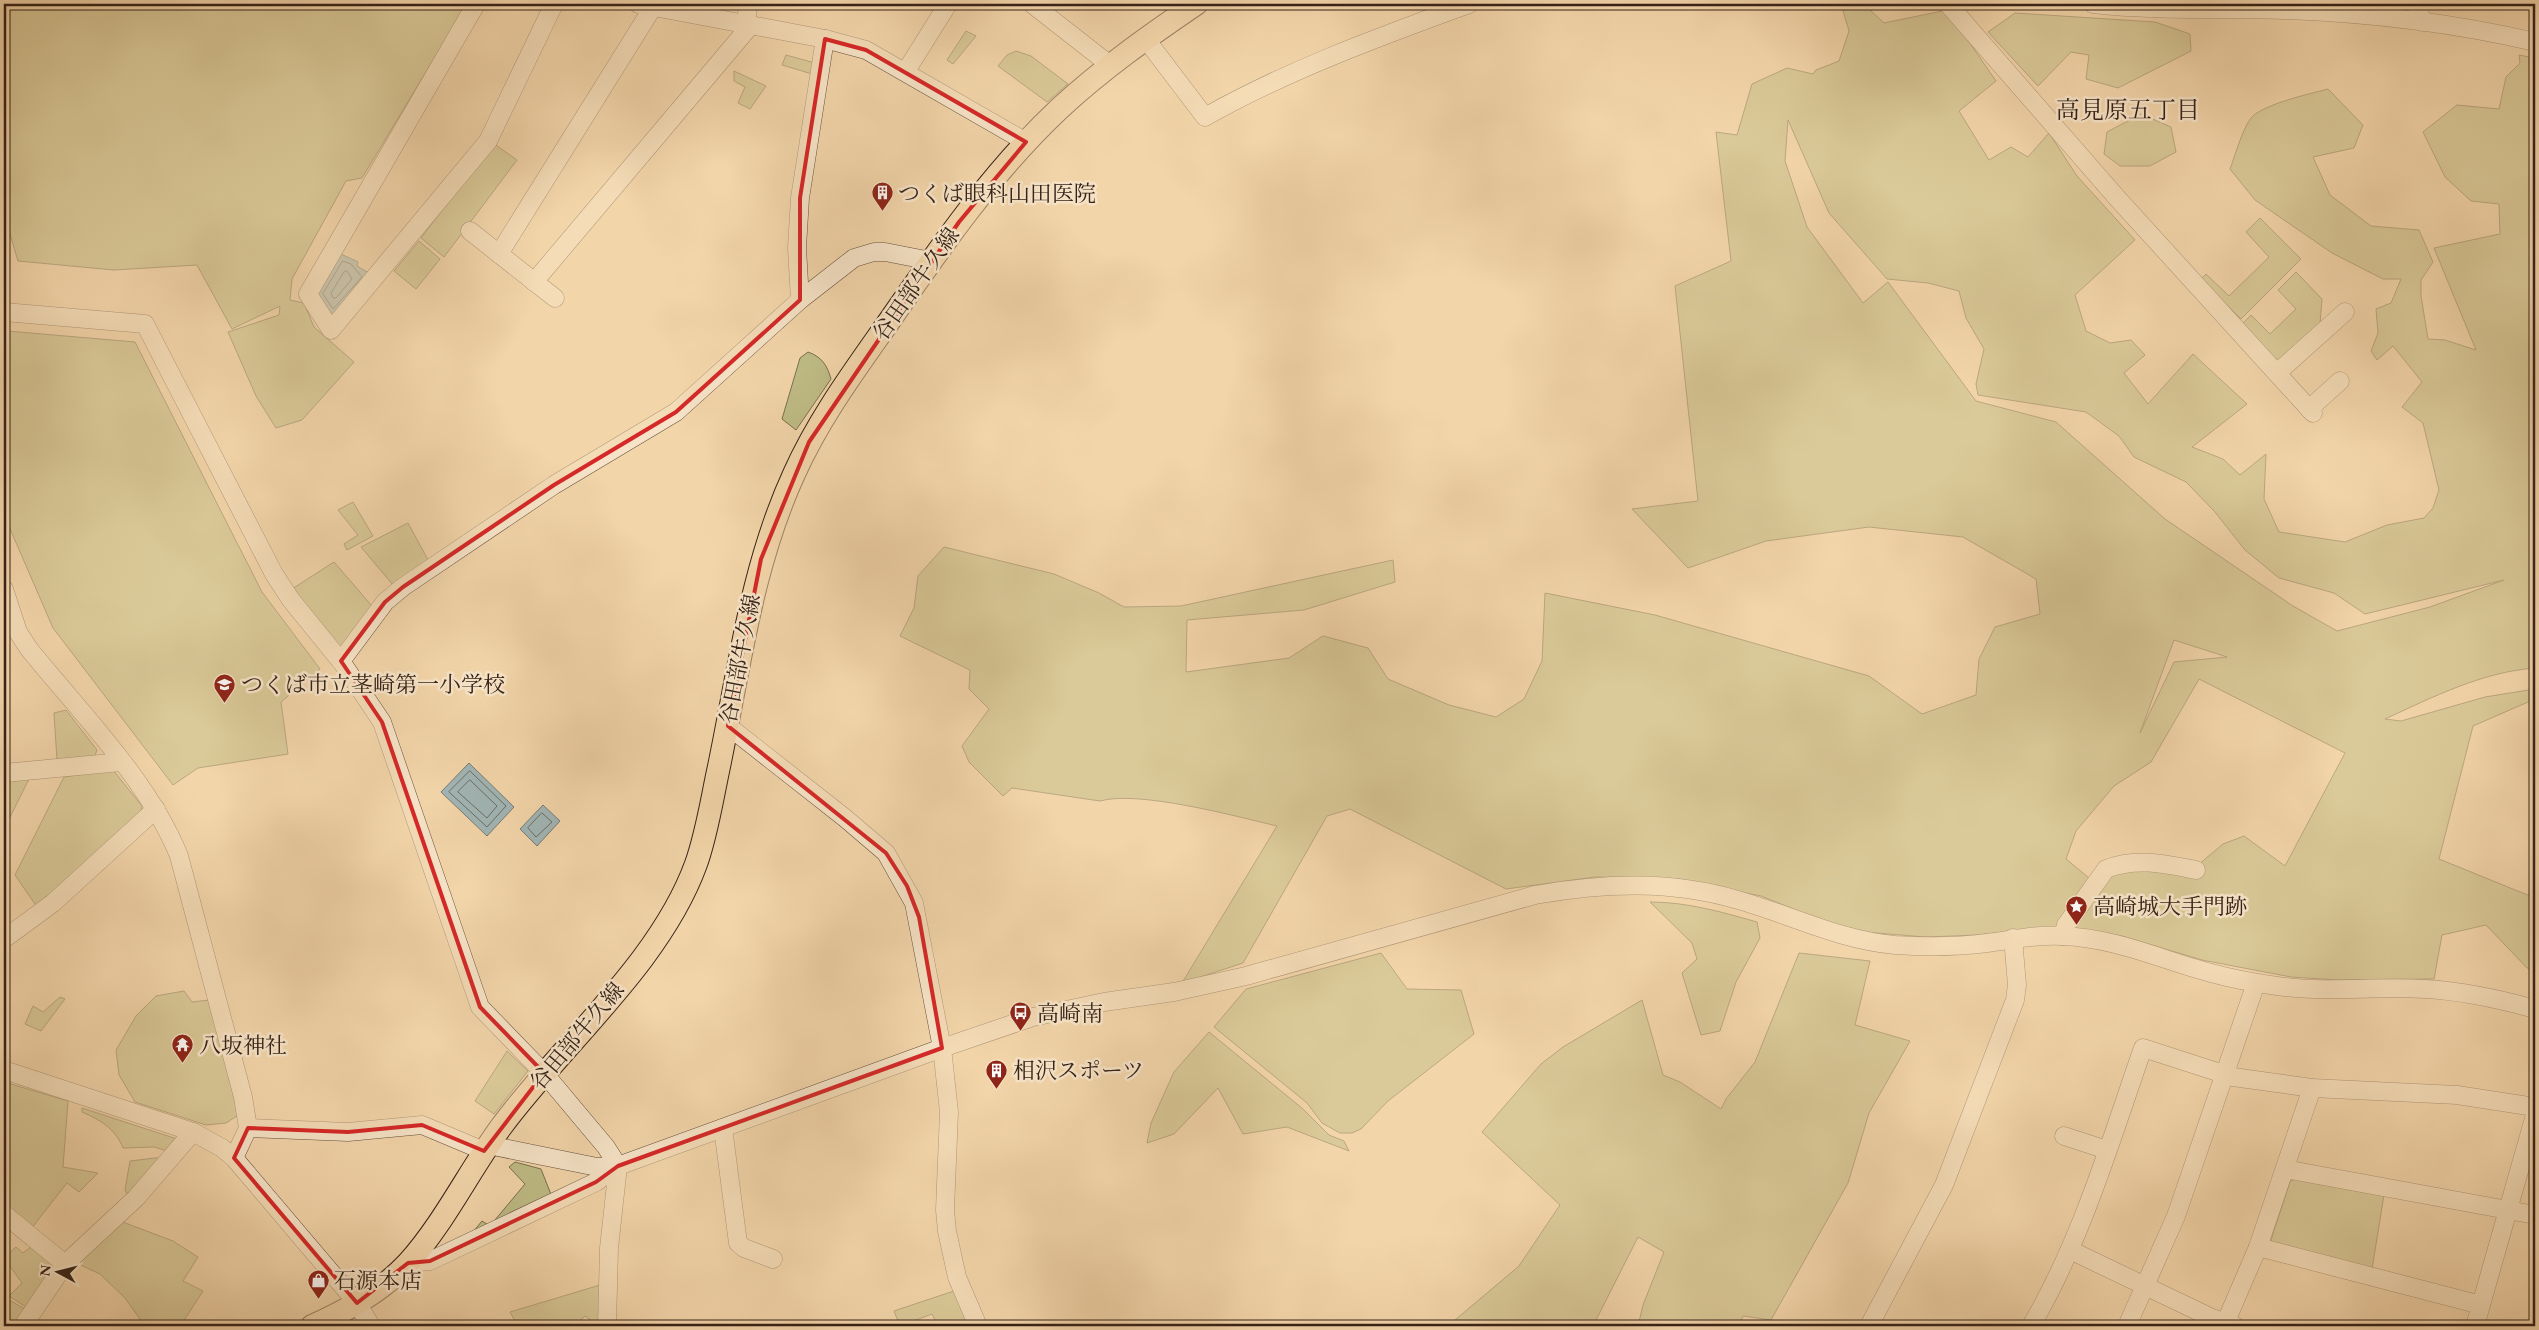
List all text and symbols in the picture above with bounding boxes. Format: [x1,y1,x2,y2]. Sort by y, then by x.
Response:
district label: 高見原五丁目 [2056,94,2200,125]
place label: つくば眼科山田医院 [898,179,1096,208]
building icon: つくば眼科山田医院 [870,181,894,212]
street label: 谷田部牛久線 [866,222,966,346]
street label: 谷田部牛久線 [713,591,767,727]
place label: つくば市立茎崎第一小学校 [241,670,505,699]
school or university icon: つくば市立茎崎第一小学校 [213,672,237,703]
place label: 高崎城大手門跡 [2093,892,2247,921]
place icon: 高崎城大手門跡 [2065,894,2089,925]
street label: 谷田部牛久線 [523,976,631,1096]
place label: 高崎南 [1037,999,1103,1028]
bus stop icon: 高崎南 [1009,1001,1033,1032]
place label: 八坂神社 [199,1031,287,1060]
temple icon: 八坂神社 [171,1033,195,1064]
place label: 相沢スポーツ [1013,1056,1144,1085]
building icon: 相沢スポーツ [985,1058,1009,1089]
north arrow [32,1248,82,1298]
text: N [35,1263,55,1277]
place label: 石源本店 [334,1266,422,1295]
shop icon: 石源本店 [306,1268,330,1299]

